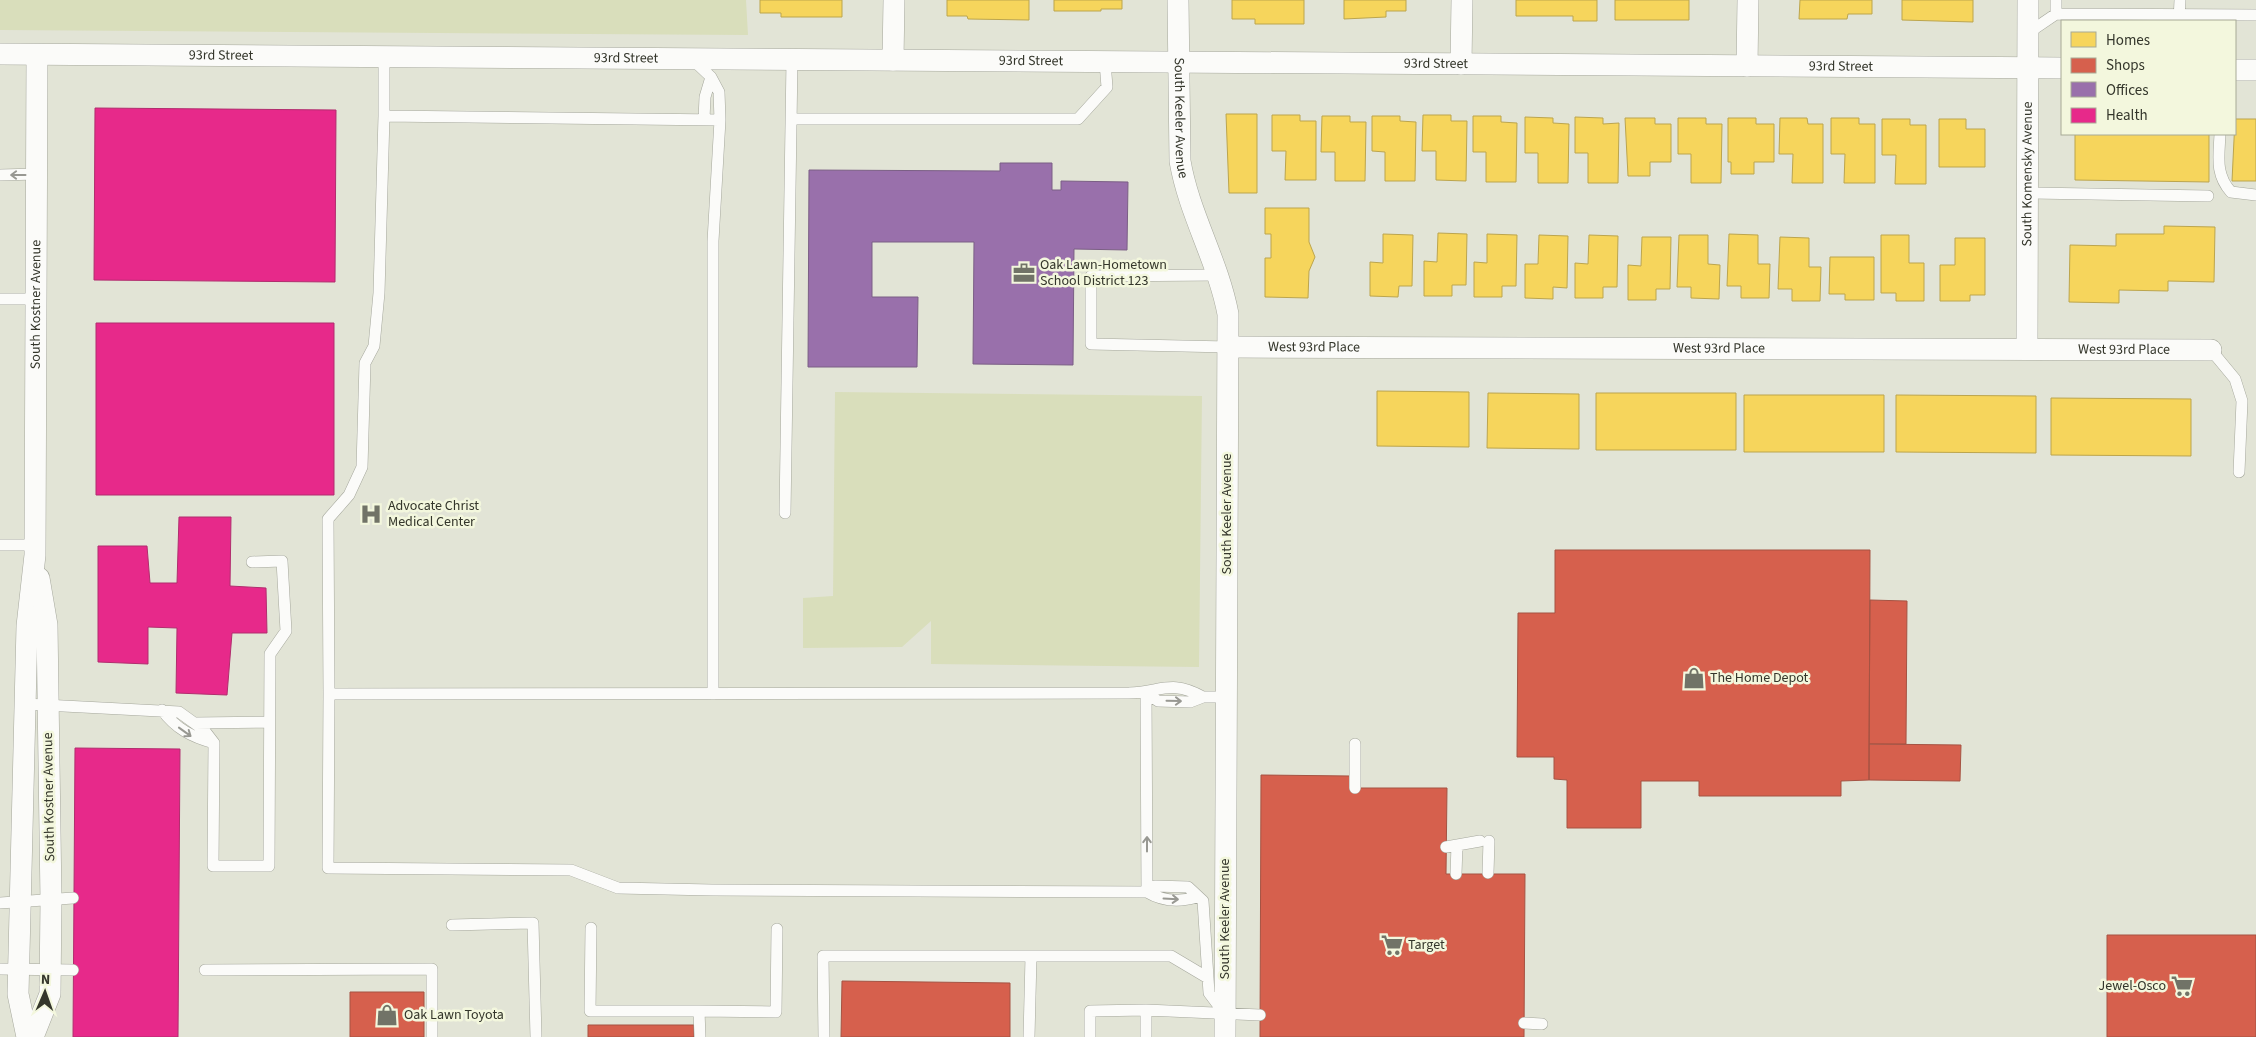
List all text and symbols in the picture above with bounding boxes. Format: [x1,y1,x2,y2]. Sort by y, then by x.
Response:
legend [2061,20,2236,135]
text: Homes [2106,30,2150,51]
street label: 93rd Street [189,45,254,66]
street label: 93rd Street [594,48,658,68]
street label: 93rd Street [999,51,1063,71]
street label: 93rd Street [1404,54,1468,74]
text: Shops [2106,55,2145,76]
street label: 93rd Street [1809,56,1873,77]
street label: South Keeler Avenue [1169,57,1193,181]
text: Offices [2106,80,2149,101]
street label: South Komensky Avenue [2017,101,2038,247]
text: Health [2106,105,2148,126]
one-way arrow [11,170,27,179]
street label: South Kostner Avenue [26,240,46,369]
place label: Oak Lawn-Hometown School District 123 [1040,255,1167,291]
office icon: Oak Lawn-Hometown School District 123 [1011,260,1037,286]
street label: West 93rd Place [1268,337,1360,357]
street label: West 93rd Place [1673,338,1765,359]
street label: West 93rd Place [2078,340,2170,360]
street label: South Keeler Avenue [1217,453,1237,575]
place label: Advocate Christ Medical Center [388,496,479,532]
hospital icon: Advocate Christ Medical Center [358,501,384,527]
shop icon: The Home Depot [1681,665,1707,691]
place label: The Home Depot [1710,668,1809,688]
one-way arrow [1165,697,1181,706]
one-way arrow [178,727,192,737]
street label: South Kostner Avenue [38,732,60,862]
one-way arrow [1142,836,1151,852]
street label: South Keeler Avenue [1215,858,1235,980]
one-way arrow [1163,895,1179,904]
supermarket icon: Target [1379,932,1405,958]
place label: Target [1408,935,1445,955]
north arrow [20,967,70,1017]
text: N [40,970,50,990]
supermarket icon: Jewel-Osco [2169,973,2195,999]
place label: Jewel-Osco [2099,976,2166,996]
shop icon: Oak Lawn Toyota [374,1002,400,1028]
place label: Oak Lawn Toyota [404,1005,504,1025]

